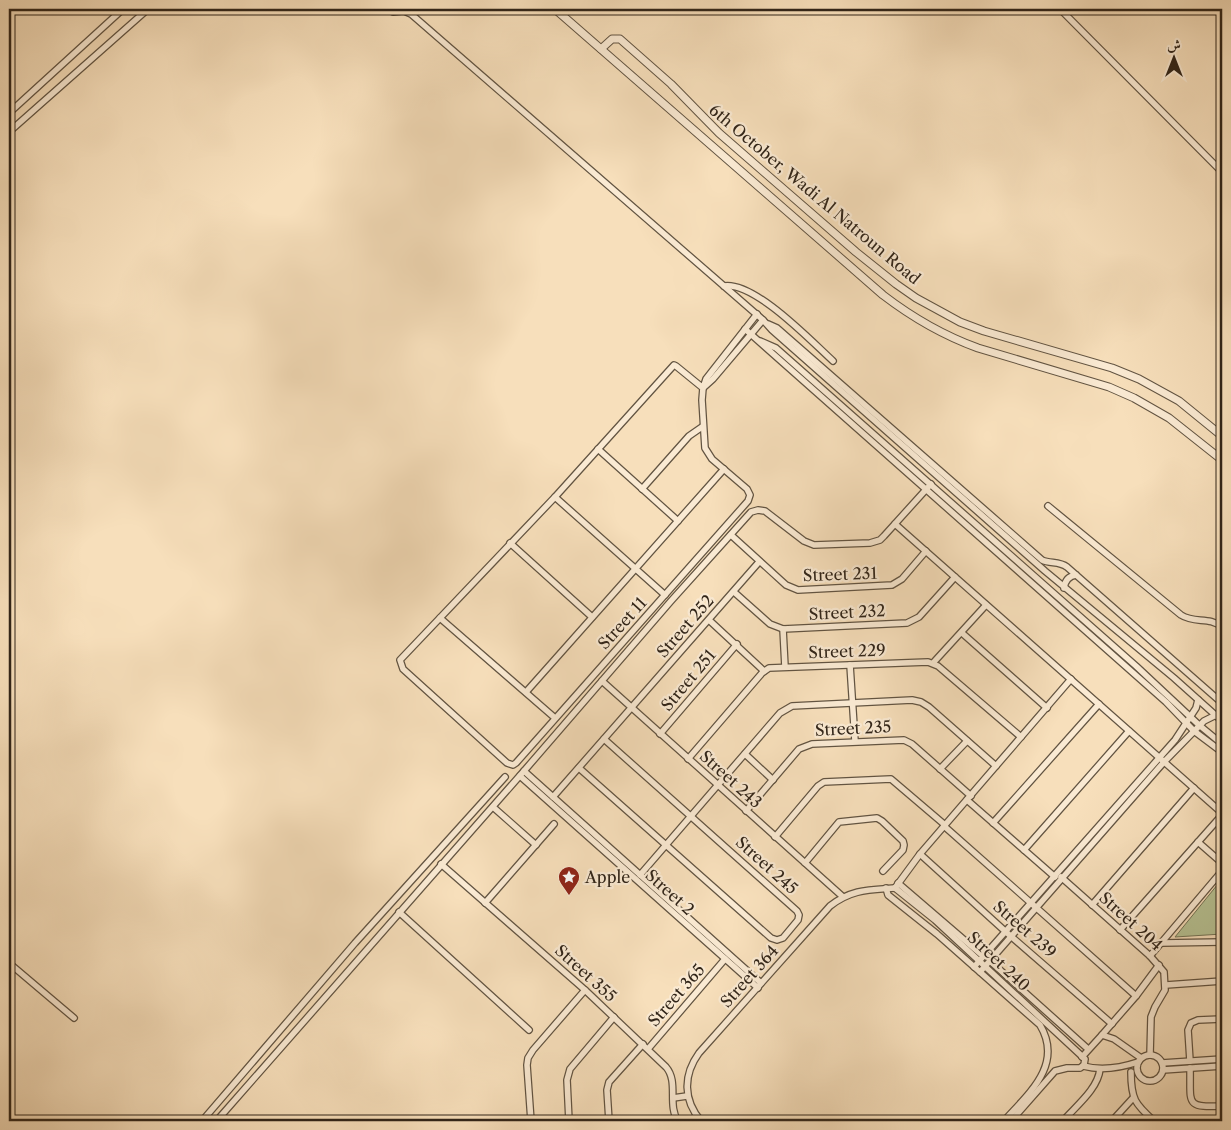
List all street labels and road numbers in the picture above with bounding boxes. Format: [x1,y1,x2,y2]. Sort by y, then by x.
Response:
street label: 6th October, Wadi Al Natroun Road [705,100,925,289]
street label: Street 231 [803,563,878,585]
street label: Street 252 [652,590,718,662]
street label: Street 11 [593,593,651,653]
street label: Street 232 [808,600,886,624]
street label: Street 229 [808,640,886,662]
street label: Street 251 [656,645,720,715]
street label: Street 235 [814,716,892,740]
street label: Street 243 [696,746,766,812]
street label: Street 245 [732,832,802,898]
street label: Street 2 [641,865,699,919]
street label: Street 204 [1095,887,1167,955]
street label: Street 239 [989,896,1061,962]
street label: Street 240 [964,927,1034,995]
street label: Street 355 [551,940,621,1006]
street label: Street 364 [716,941,782,1011]
street label: Street 365 [643,960,709,1030]

